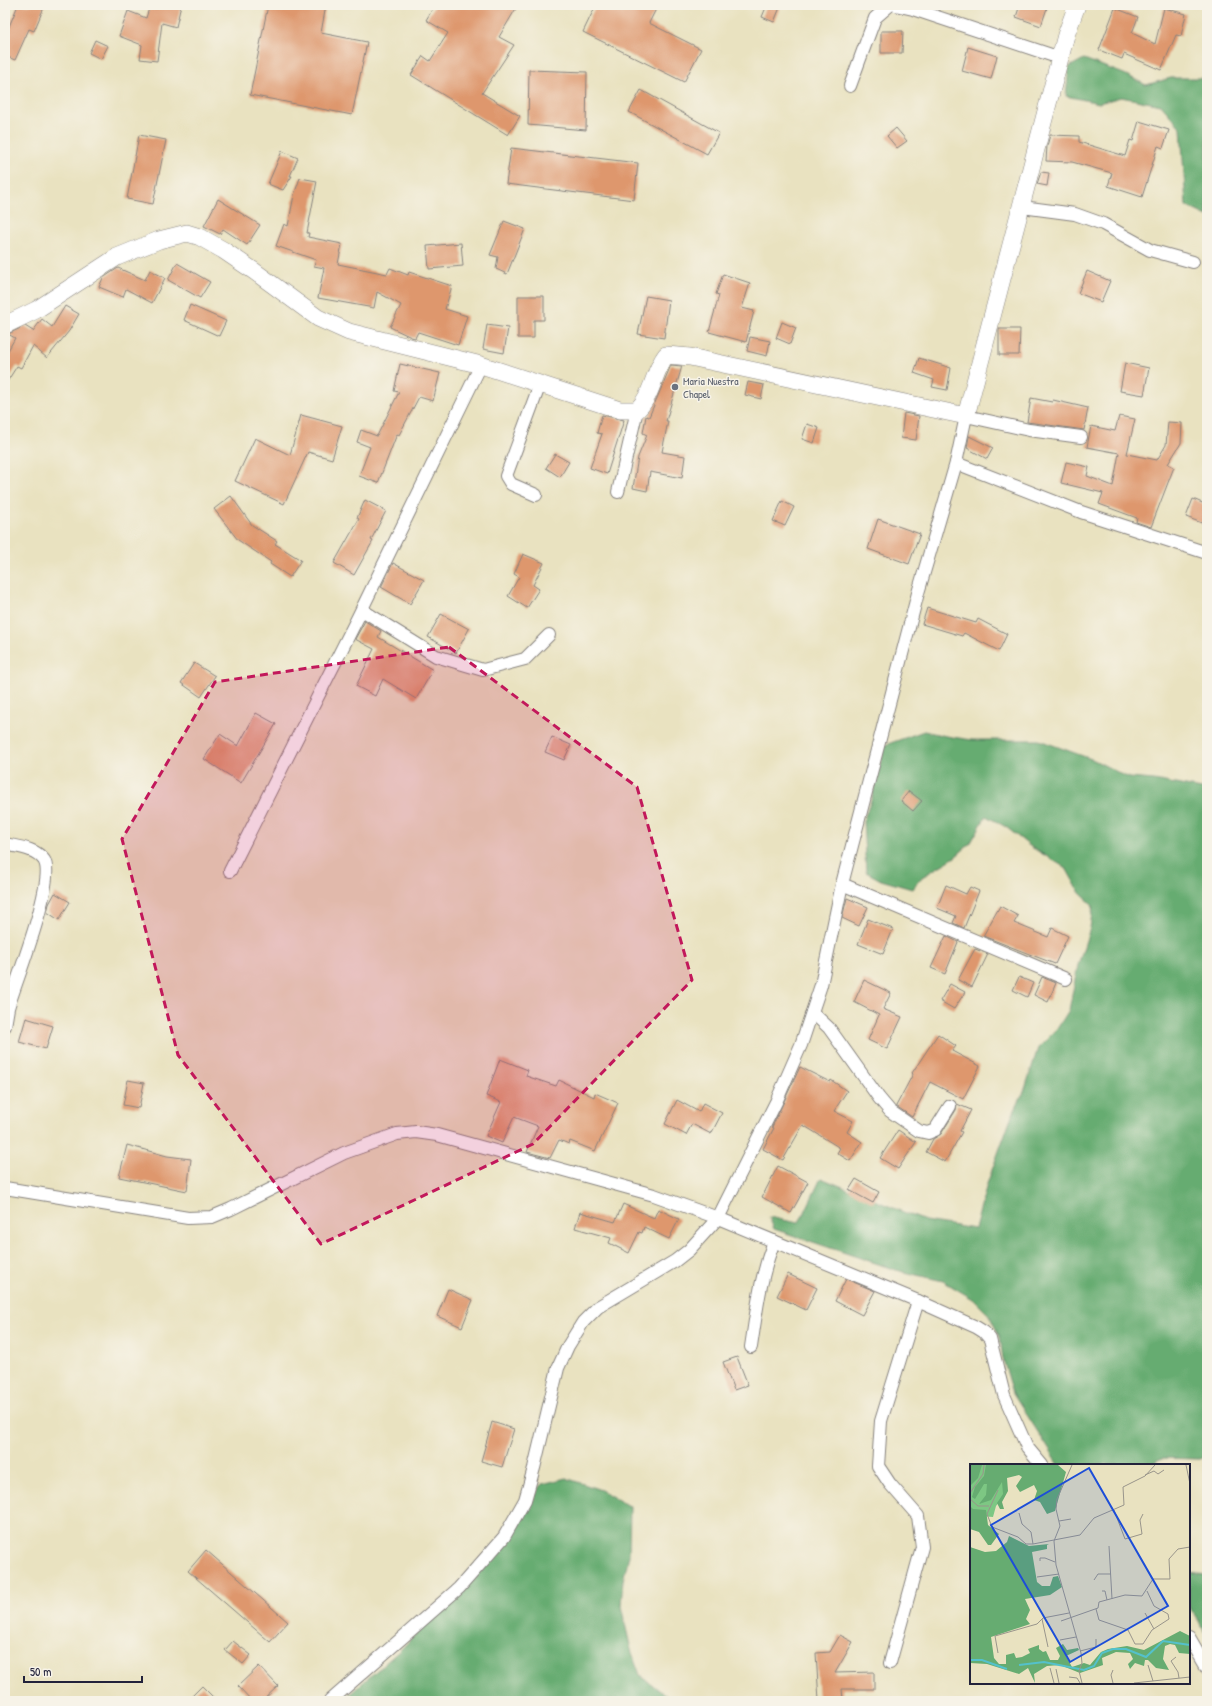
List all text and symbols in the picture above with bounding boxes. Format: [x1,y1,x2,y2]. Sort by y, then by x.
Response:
place label: Maria Nuestra Chapel [683,374,739,401]
marker: Maria Nuestra Chapel [670,382,680,392]
inset map [970,1464,1190,1684]
scale bar [24,1658,142,1684]
text: 50 m [30,1663,51,1680]

